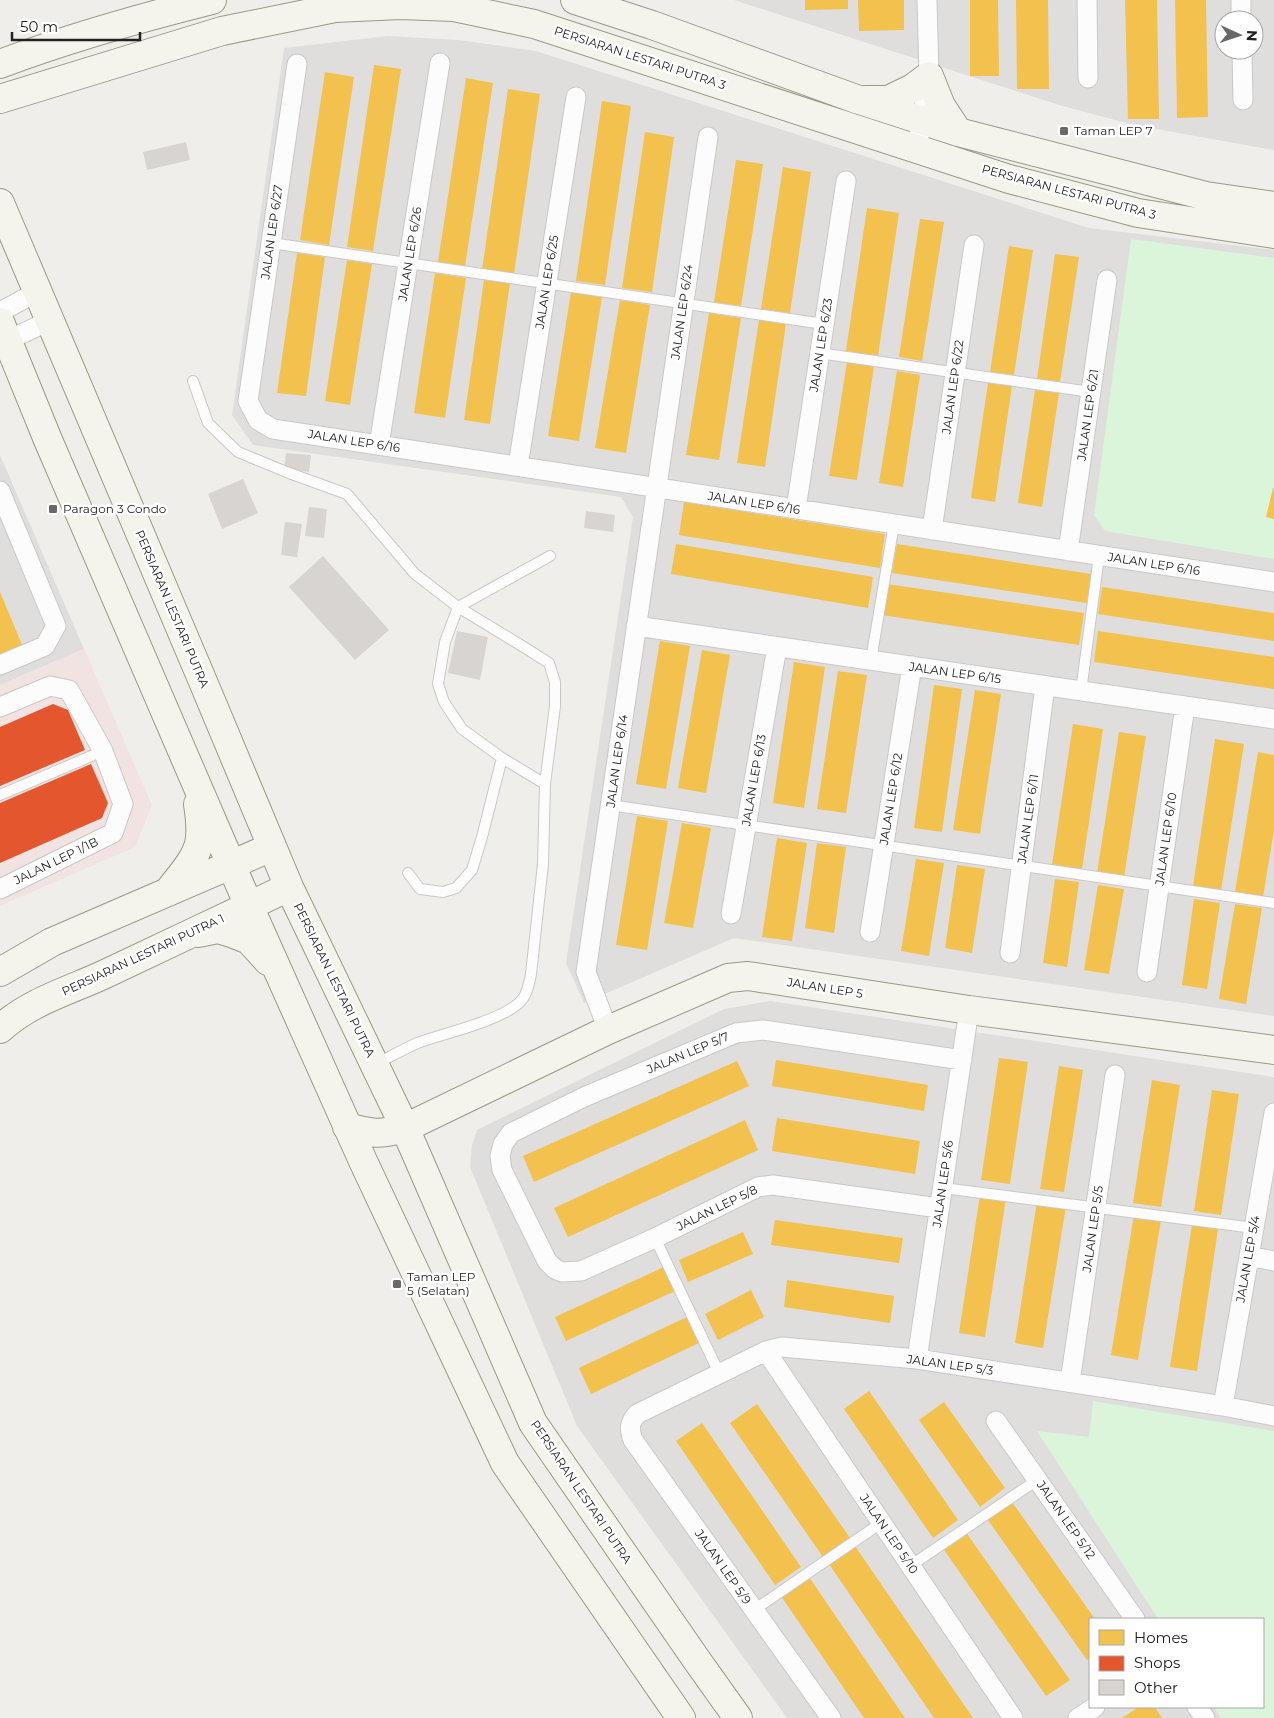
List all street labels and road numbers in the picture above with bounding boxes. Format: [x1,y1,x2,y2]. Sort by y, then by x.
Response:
street label: PERSIARAN LESTARI PUTRA 3 [552,23,728,93]
street label: PERSIARAN LESTARI PUTRA 3 [980,161,1158,222]
street label: JALAN LEP 6/27 [257,184,286,281]
street label: JALAN LEP 6/26 [394,206,424,303]
street label: JALAN LEP 6/25 [532,234,561,331]
street label: JALAN LEP 6/24 [667,263,696,361]
street label: JALAN LEP 6/23 [806,297,835,394]
street label: JALAN LEP 6/22 [938,339,967,436]
street label: JALAN LEP 6/21 [1074,368,1101,463]
street label: JALAN LEP 6/16 [306,426,401,455]
street label: JALAN LEP 6/16 [706,488,801,517]
street label: PERSIARAN LESTARI PUTRA [132,528,213,690]
street label: JALAN LEP 6/16 [1106,549,1201,578]
street label: JALAN LEP 6/15 [907,658,1002,686]
street label: JALAN LEP 6/14 [602,713,630,809]
street label: JALAN LEP 6/13 [738,733,769,828]
street label: JALAN LEP 6/12 [876,752,905,847]
street label: JALAN LEP 6/11 [1014,773,1041,866]
street label: JALAN LEP 6/10 [1151,791,1179,887]
street label: JALAN LEP 1/1B [10,834,100,888]
street label: PERSIARAN LESTARI PUTRA [290,900,379,1060]
street label: PERSIARAN LESTARI PUTRA 1 [59,910,226,999]
street label: JALAN LEP 5 [785,974,864,1001]
street label: JALAN LEP 5/7 [643,1028,731,1077]
street label: JALAN LEP 5/6 [929,1139,956,1229]
street label: JALAN LEP 5/8 [673,1181,760,1234]
street label: JALAN LEP 5/5 [1079,1184,1106,1274]
street label: JALAN LEP 5/4 [1232,1214,1263,1304]
street label: JALAN LEP 5/3 [905,1351,995,1378]
street label: PERSIARAN LESTARI PUTRA [528,1417,635,1567]
street label: JALAN LEP 5/12 [1033,1477,1099,1562]
street label: JALAN LEP 5/10 [857,1490,922,1577]
street label: JALAN LEP 5/9 [691,1526,755,1607]

